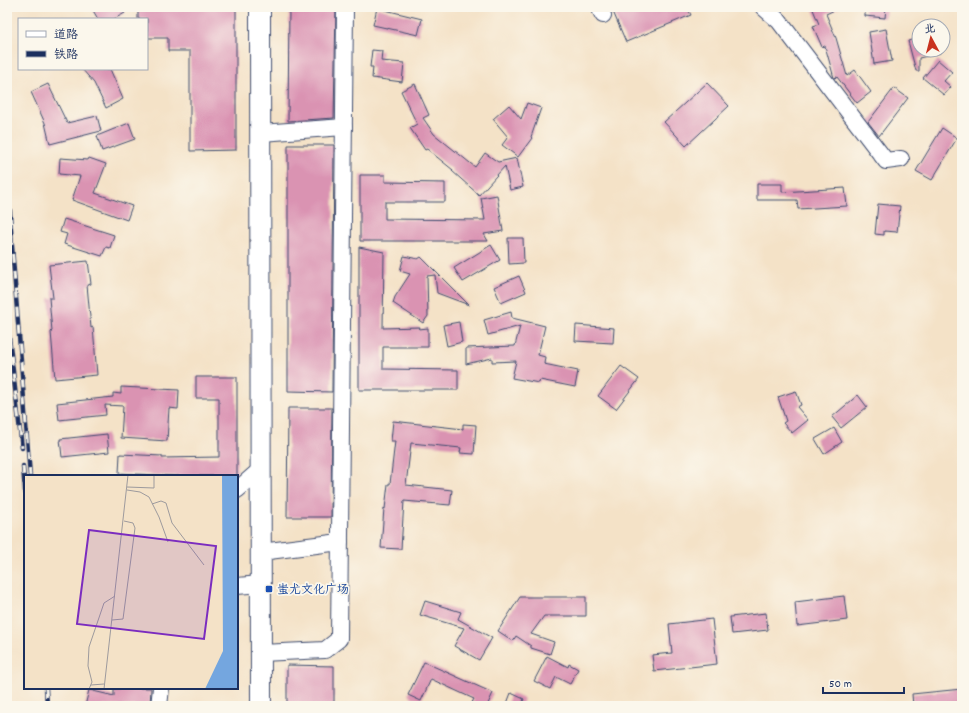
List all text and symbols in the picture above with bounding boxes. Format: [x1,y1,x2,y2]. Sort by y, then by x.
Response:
legend [18,18,148,70]
north arrow [911,18,951,58]
text: 北 [924,21,936,39]
text: 道路 [54,27,78,44]
text: 铁路 [54,47,78,64]
inset map [24,475,238,689]
place label: 蚩尤文化广场 [277,582,349,599]
marker: 蚩尤文化广场 [264,584,274,594]
scale bar [823,669,904,695]
text: 50 m [829,676,852,693]

